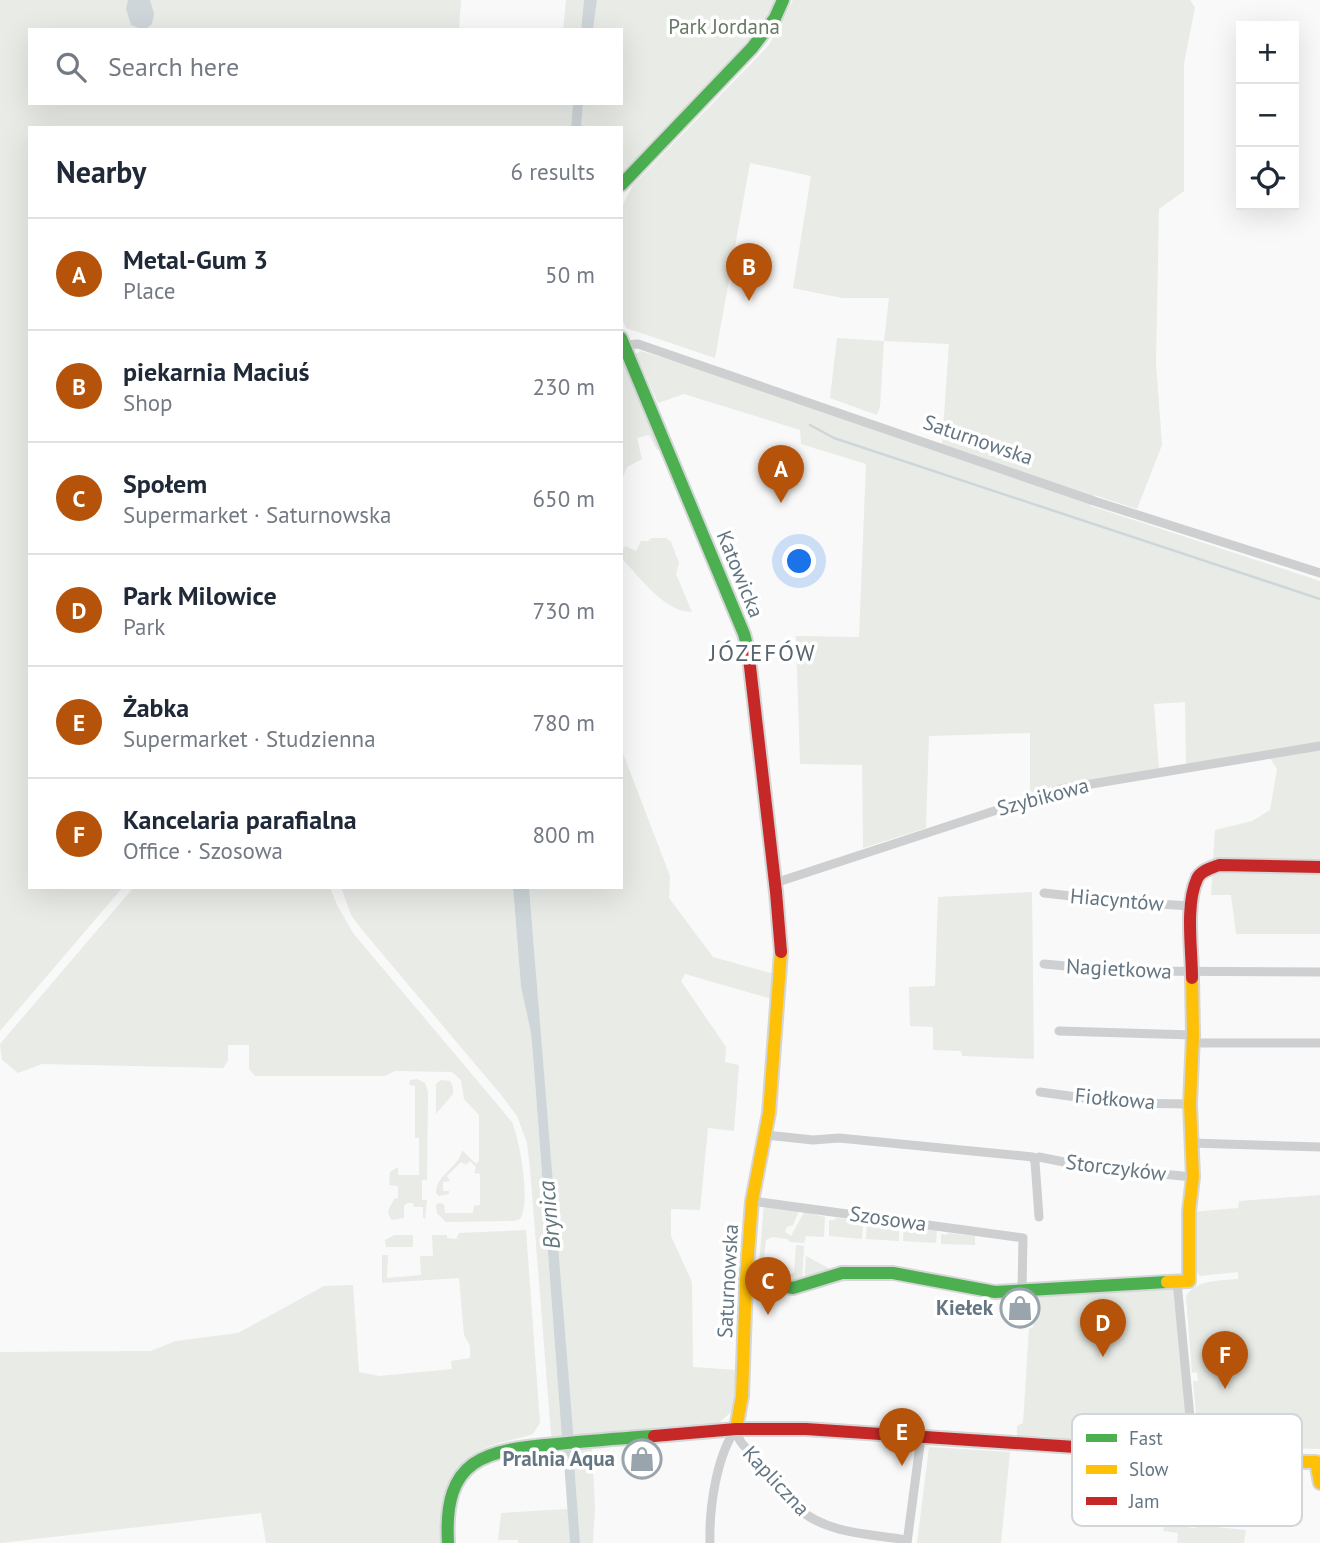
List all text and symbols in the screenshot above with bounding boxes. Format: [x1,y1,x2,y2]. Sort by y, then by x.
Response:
park label: Park Jordana [668,13,780,40]
map controls [1236,21,1299,210]
button: + [1236,21,1299,84]
search box [28,28,623,105]
icon: search [52,48,90,86]
text: Search here [108,50,239,83]
button: − [1236,84,1299,147]
button: locate [1236,147,1299,210]
text: Nearby [56,152,146,191]
text: 6 results [511,157,595,186]
text: Metal-Gum 3 [123,243,268,276]
pin: B [726,243,772,301]
text: A [72,260,86,289]
text: 50 m [545,260,595,289]
text: Place [123,276,176,305]
text: piekarnia Maciuś [123,355,310,388]
text: B [72,372,86,401]
text: 230 m [533,372,595,401]
text: Shop [123,388,173,417]
street label: Saturnowska [920,408,1037,471]
pin: A [758,445,804,503]
text: Społem [123,467,207,500]
text: C [73,484,85,513]
text: 650 m [533,484,595,513]
text: Supermarket · Saturnowska [123,500,391,529]
street label: Katowicka [711,526,770,621]
your location [782,544,816,578]
text: Park Milowice [123,579,277,612]
text: D [72,596,86,625]
text: 730 m [533,596,595,625]
text: Park [123,612,165,641]
district label: JÓZEFÓW [709,638,816,667]
text: Żabka [123,691,189,724]
text: E [73,708,85,737]
text: 780 m [533,708,595,737]
text: Supermarket · Studzienna [123,724,376,753]
street label: Szybikowa [994,771,1092,822]
text: Kancelaria parafialna [123,803,357,836]
text: F [73,820,85,849]
text: 800 m [533,820,595,849]
text: Office · Szosowa [123,836,283,865]
street label: Hiacyntów [1069,882,1166,917]
street label: Nagietkowa [1065,952,1173,985]
street label: Fiołkowa [1074,1082,1156,1115]
street label: Storczyków [1064,1148,1168,1187]
water label: Brynica [531,1180,566,1250]
street label: Szosowa [848,1200,928,1237]
street label: Saturnowska [711,1223,744,1339]
pin: C [745,1257,791,1315]
shop icon: Kiełek [999,1287,1041,1329]
place label: Kiełek [936,1294,994,1321]
pin: D [1080,1299,1126,1357]
pin: F [1202,1331,1248,1389]
pin: E [879,1408,925,1466]
legend [1072,1414,1302,1526]
text: Fast [1129,1426,1163,1450]
shop icon: Pralnia Aqua [621,1438,663,1480]
street label: Kapliczna [737,1440,816,1521]
place label: Pralnia Aqua [502,1445,615,1472]
text: Slow [1129,1457,1169,1481]
text: Jam [1128,1489,1159,1513]

